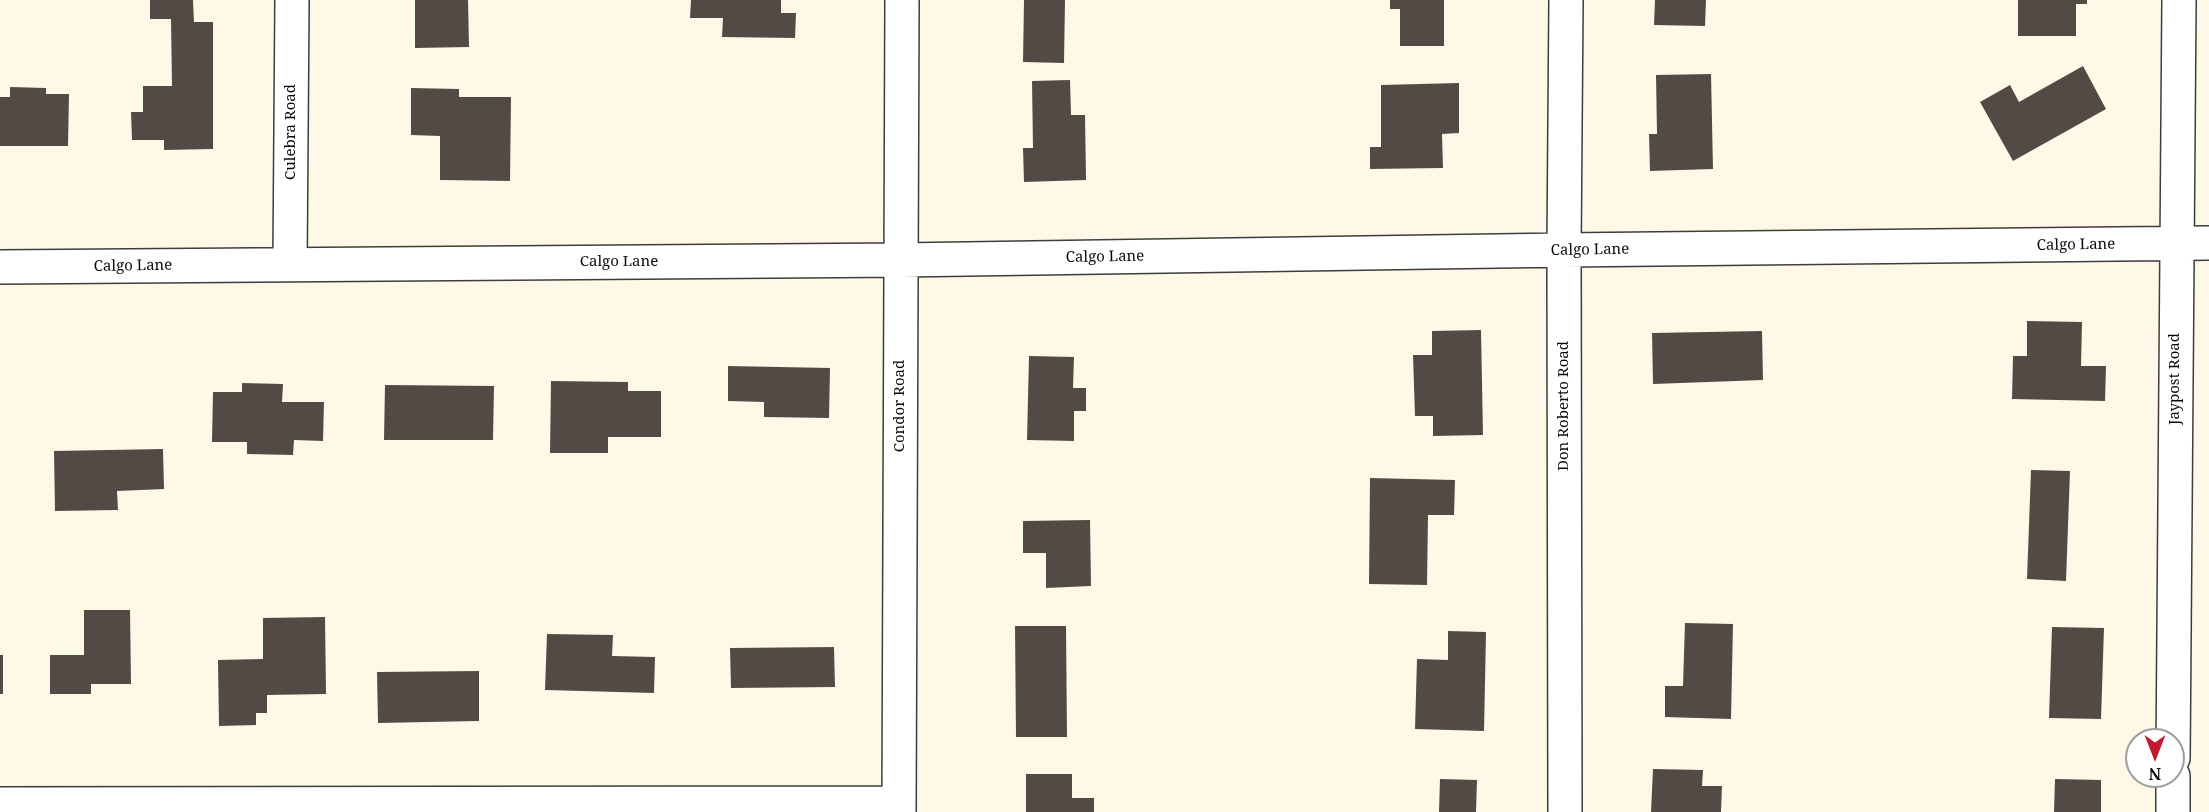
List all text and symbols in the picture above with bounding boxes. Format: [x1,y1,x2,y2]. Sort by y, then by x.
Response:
street label: Culebra Road [282,84,300,180]
street label: Calgo Lane [2037,235,2115,255]
street label: Calgo Lane [1551,240,1629,260]
street label: Calgo Lane [1066,247,1144,267]
street label: Calgo Lane [580,253,658,271]
street label: Calgo Lane [94,256,172,276]
street label: Jaypost Road [2166,333,2184,425]
street label: Don Roberto Road [1555,341,1573,471]
street label: Condor Road [891,360,909,452]
north arrow [2125,728,2185,788]
text: N [2149,763,2161,785]

